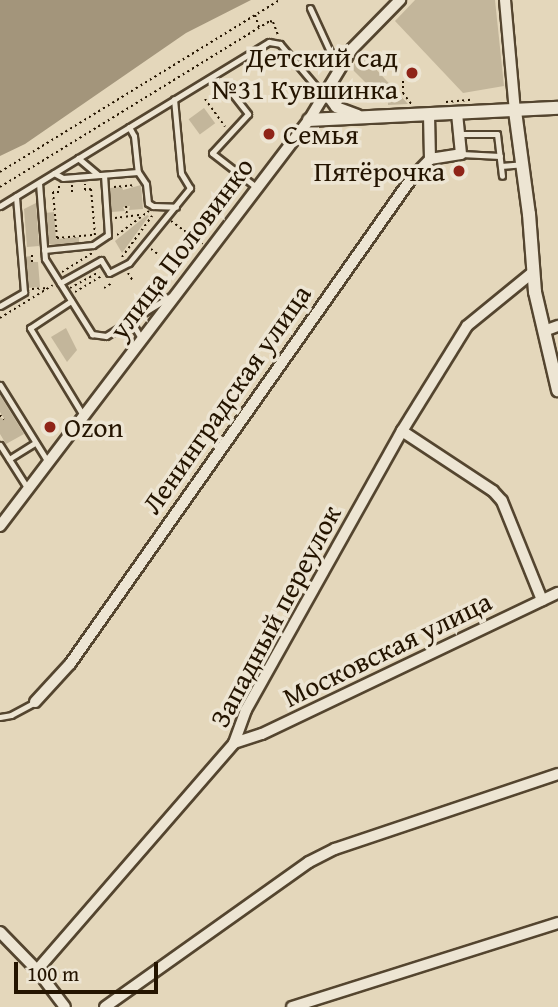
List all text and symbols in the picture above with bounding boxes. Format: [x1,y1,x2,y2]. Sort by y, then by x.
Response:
place label: Детский сад №31 Кувшинка [211,40,398,106]
marker: Детский сад №31 Кувшинка [404,65,420,81]
place label: Семья [283,117,359,151]
marker: Семья [261,126,277,142]
street label: улица Половинко [102,150,260,346]
place label: Пятёрочка [314,154,445,188]
marker: Пятёрочка [451,163,467,179]
street label: Ленинградская улица [134,278,318,520]
place label: Ozon [64,410,123,444]
marker: Ozon [42,419,58,435]
street label: Западный переулок [202,499,348,733]
street label: Московская улица [277,584,497,714]
scale bar [18,948,161,992]
text: 100 m [27,958,79,989]

